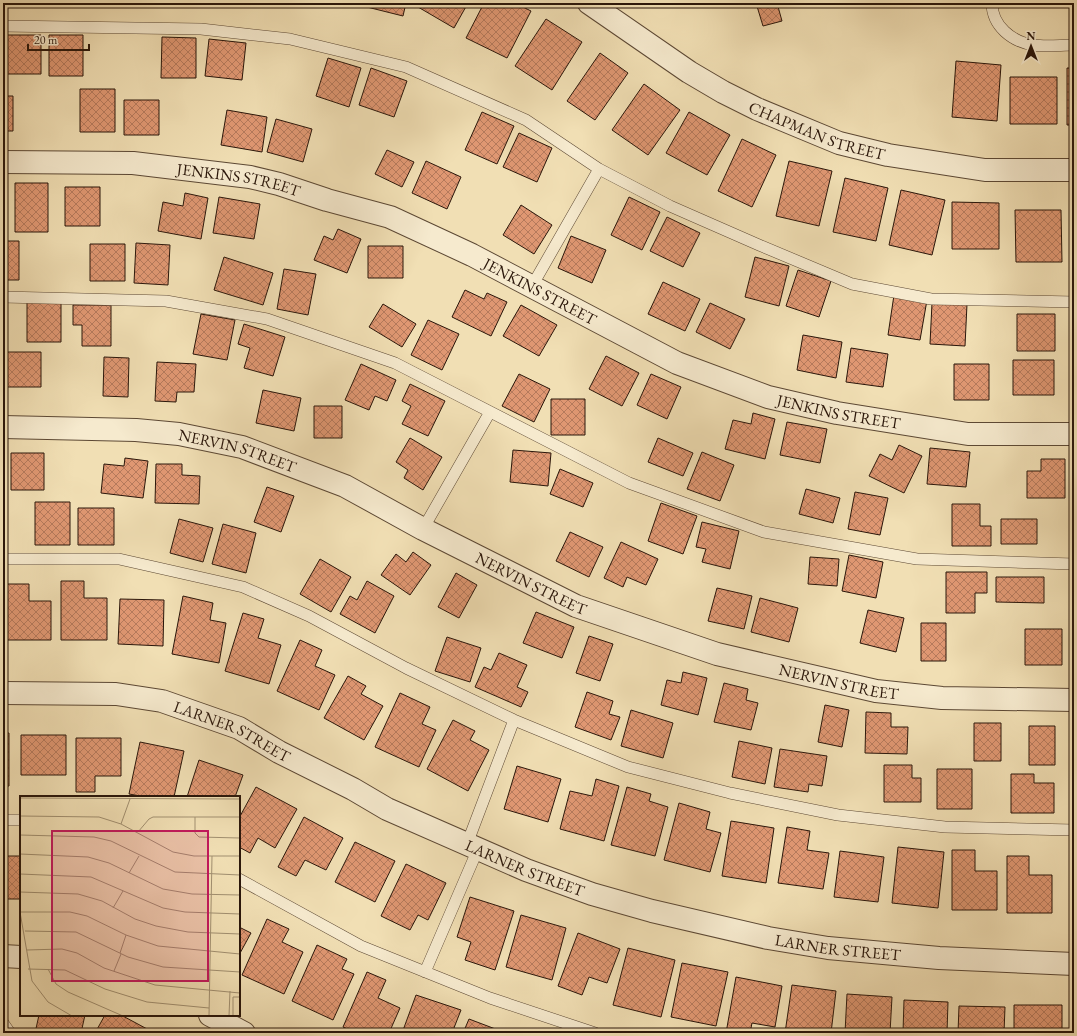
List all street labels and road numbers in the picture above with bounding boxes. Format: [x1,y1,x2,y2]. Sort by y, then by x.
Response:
street label: CHAPMAN STREET [745,96,888,165]
street label: JENKINS STREET [174,158,303,201]
street label: JENKINS STREET [478,252,601,330]
street label: JENKINS STREET [773,388,902,434]
street label: NERVIN STREET [177,424,300,477]
street label: NERVIN STREET [472,547,590,620]
street label: NERVIN STREET [777,658,900,704]
street label: LARNER STREET [171,695,294,767]
street label: LARNER STREET [462,834,588,901]
street label: LARNER STREET [773,929,902,965]

